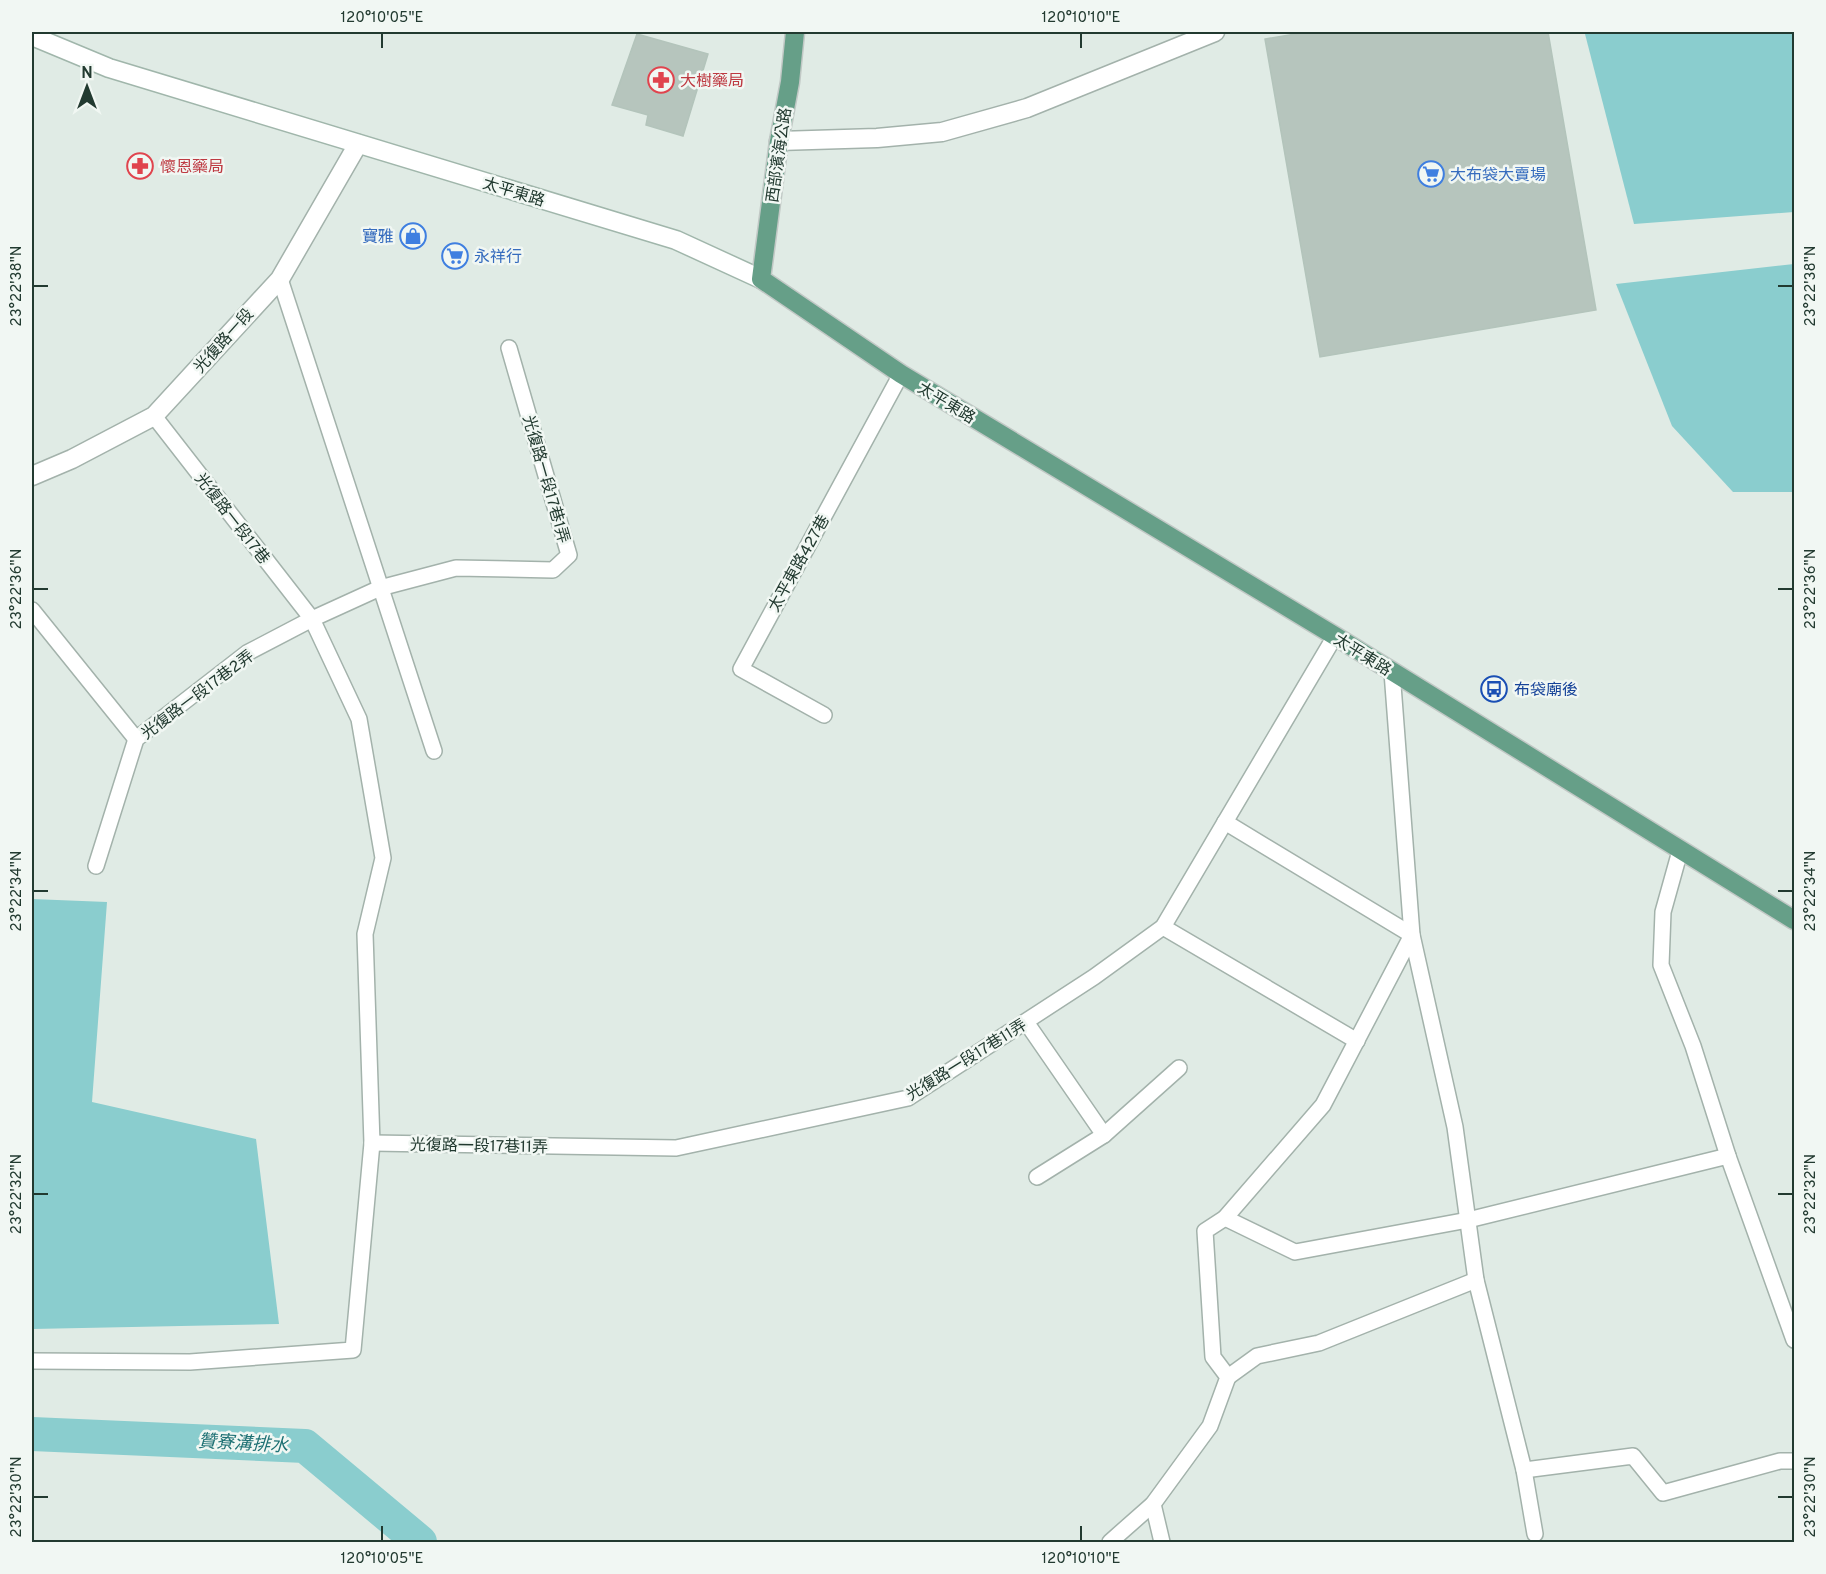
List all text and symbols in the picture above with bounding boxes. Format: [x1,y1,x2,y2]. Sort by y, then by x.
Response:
text: 120°10'05"E [341,9,423,28]
text: 120°10'10"E [1041,9,1121,28]
north arrow [57,57,117,117]
text: N [81,64,93,84]
pharmacy icon: 大樹藥局 [646,65,676,95]
place label: 大樹藥局 [680,72,744,92]
street label: 西部濱海公路 [763,106,797,204]
pharmacy icon: 懷恩藥局 [125,151,155,181]
place label: 懷恩藥局 [160,158,224,178]
supermarket icon: 大布袋大賣場 [1416,159,1446,189]
place label: 大布袋大賣場 [1450,166,1546,186]
street label: 太平東路 [480,174,547,212]
shop icon: 寶雅 [398,221,428,251]
place label: 寶雅 [362,227,394,248]
supermarket icon: 永祥行 [440,241,470,271]
text: 23°22'38"N [8,246,27,326]
text: 23°22'38"N [1802,246,1821,326]
place label: 永祥行 [474,248,522,268]
street label: 光復路一段 [190,305,259,378]
street label: 太平東路 [913,379,979,429]
street label: 光復路一段17巷1弄 [517,413,573,546]
street label: 光復路一段17巷 [190,470,273,569]
street label: 太平東路427巷 [765,512,835,616]
text: 23°22'36"N [8,549,27,629]
text: 23°22'36"N [1802,549,1821,629]
street label: 太平東路 [1329,630,1394,681]
street label: 光復路一段17巷2弄 [138,647,259,745]
bus stop icon: 布袋廟後 [1479,674,1509,704]
place label: 布袋廟後 [1514,681,1578,701]
text: 23°22'34"N [8,851,27,931]
text: 23°22'34"N [1802,851,1821,931]
street label: 光復路一段17巷11弄 [903,1016,1031,1106]
street label: 光復路一段17巷11弄 [410,1136,548,1158]
text: 23°22'32"N [8,1154,27,1234]
text: 23°22'32"N [1802,1154,1821,1234]
water label: 贊寮溝排水 [197,1431,289,1458]
text: 23°22'30"N [8,1456,27,1538]
text: 23°22'30"N [1802,1456,1821,1538]
text: 120°10'05"E [341,1550,423,1569]
text: 120°10'10"E [1041,1550,1121,1569]

